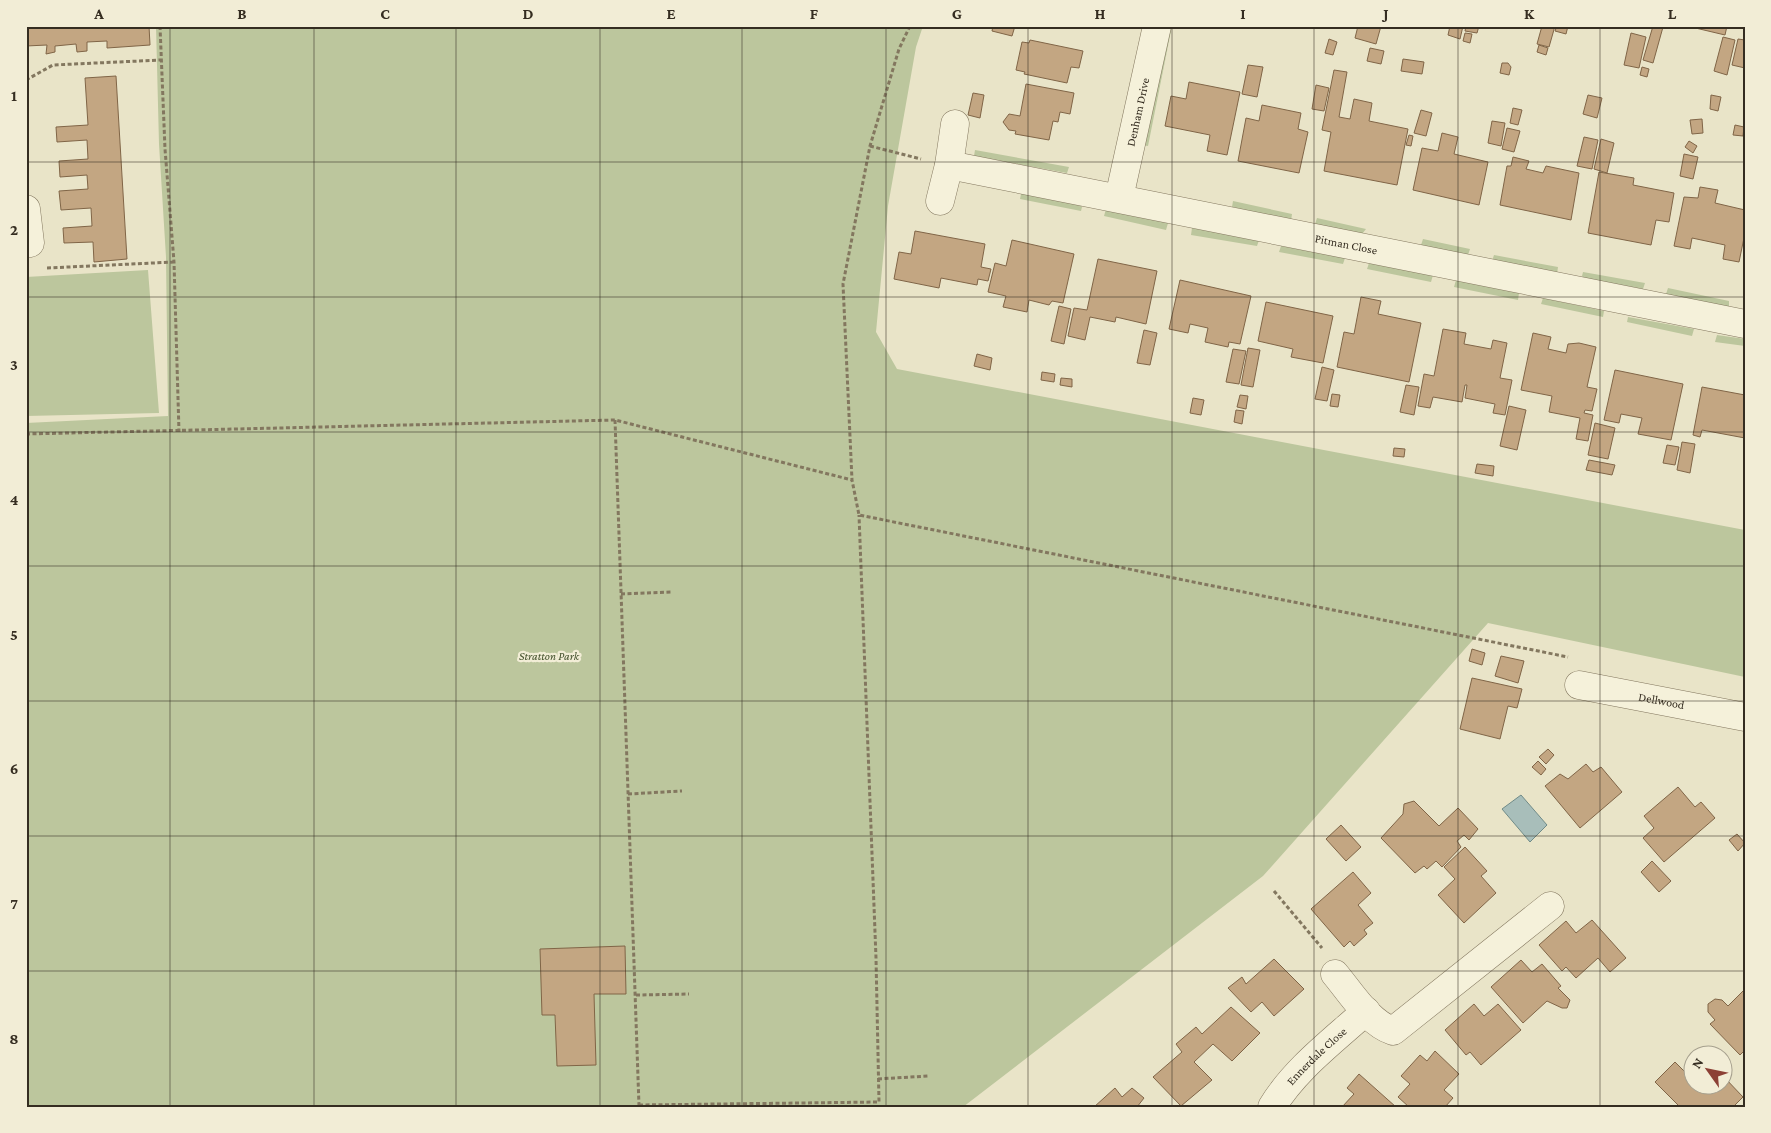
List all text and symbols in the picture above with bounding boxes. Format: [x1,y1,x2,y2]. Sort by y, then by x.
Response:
text: A [93,5,104,22]
text: B [237,5,247,22]
text: C [380,5,390,22]
text: D [522,5,534,22]
text: E [666,5,676,22]
text: F [810,5,819,22]
text: G [952,5,962,22]
text: H [1095,5,1106,22]
text: I [1240,5,1246,22]
text: J [1381,5,1389,22]
text: K [1524,5,1535,22]
text: L [1668,5,1677,22]
street label: Denham Drive [1124,76,1152,148]
text: 1 [11,87,17,104]
text: 2 [10,221,18,238]
street label: Pitman Close [1314,231,1379,257]
text: 3 [10,356,18,373]
text: 4 [10,491,19,508]
text: 5 [10,626,18,643]
park label: Stratton Park [519,649,580,663]
street label: Dellwood [1637,690,1686,712]
text: 6 [10,760,18,777]
text: 7 [10,895,18,912]
street label: Ennerdale Close [1284,1024,1350,1088]
text: 8 [9,1030,19,1047]
north arrow [1684,1046,1734,1096]
text: N [1688,1054,1707,1071]

